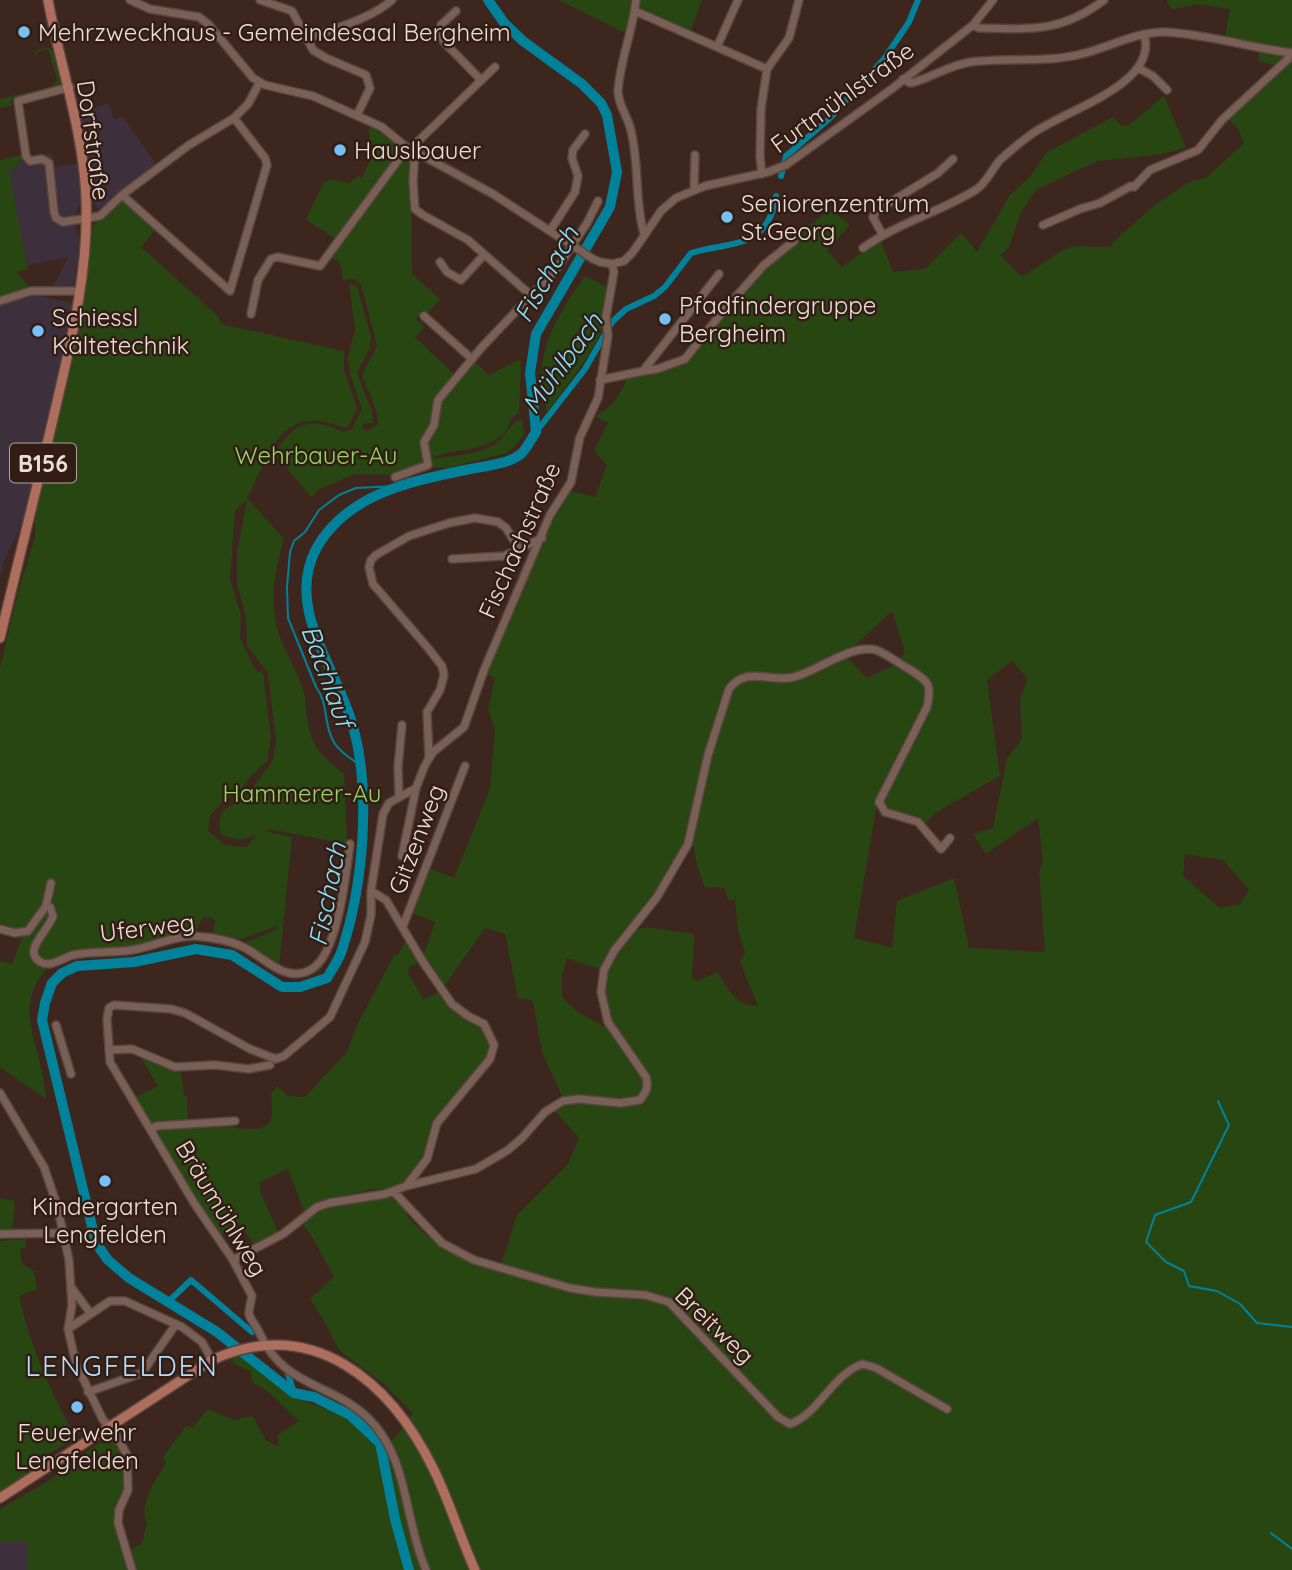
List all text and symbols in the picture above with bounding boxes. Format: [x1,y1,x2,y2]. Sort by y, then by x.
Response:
place label: Mehrzweckhaus - Gemeindesaal Bergheim [38,17,511,47]
marker: Mehrzweckhaus - Gemeindesaal Bergheim [16,24,32,40]
street label: Furtmühlstraße [764,35,920,159]
street label: Dorfstraße [71,78,117,202]
place label: Hauslbauer [354,135,481,165]
marker: Hauslbauer [332,142,348,158]
place label: Seniorenzentrum St.Georg [741,188,929,246]
marker: Seniorenzentrum St.Georg [719,209,735,225]
water label: Fischach [506,219,586,328]
place label: Pfadfindergruppe Bergheim [679,290,876,348]
place label: Schiessl Kältetechnik [52,302,189,360]
water label: Mühlbach [514,305,610,420]
marker: Pfadfindergruppe Bergheim [657,311,673,327]
marker: Schiessl Kältetechnik [30,323,46,339]
park label: Wehrbauer-Au [235,440,397,470]
road number: B156 [10,444,76,482]
street label: Fischachstraße [471,457,567,623]
water label: Bachlauf [294,620,363,736]
park label: Hammerer-Au [223,778,381,808]
street label: Gitzenweg [381,780,451,898]
water label: Fischach [301,838,353,949]
street label: Uferweg [98,906,196,948]
street label: Bräumühlweg [170,1135,274,1281]
marker: Kindergarten Lengfelden [97,1173,113,1189]
place label: Kindergarten Lengfelden [32,1191,178,1249]
street label: Breitweg [669,1280,761,1370]
district label: LENGFELDEN [25,1348,219,1383]
marker: Feuerwehr Lengfelden [69,1399,85,1415]
place label: Feuerwehr Lengfelden [15,1417,139,1475]

